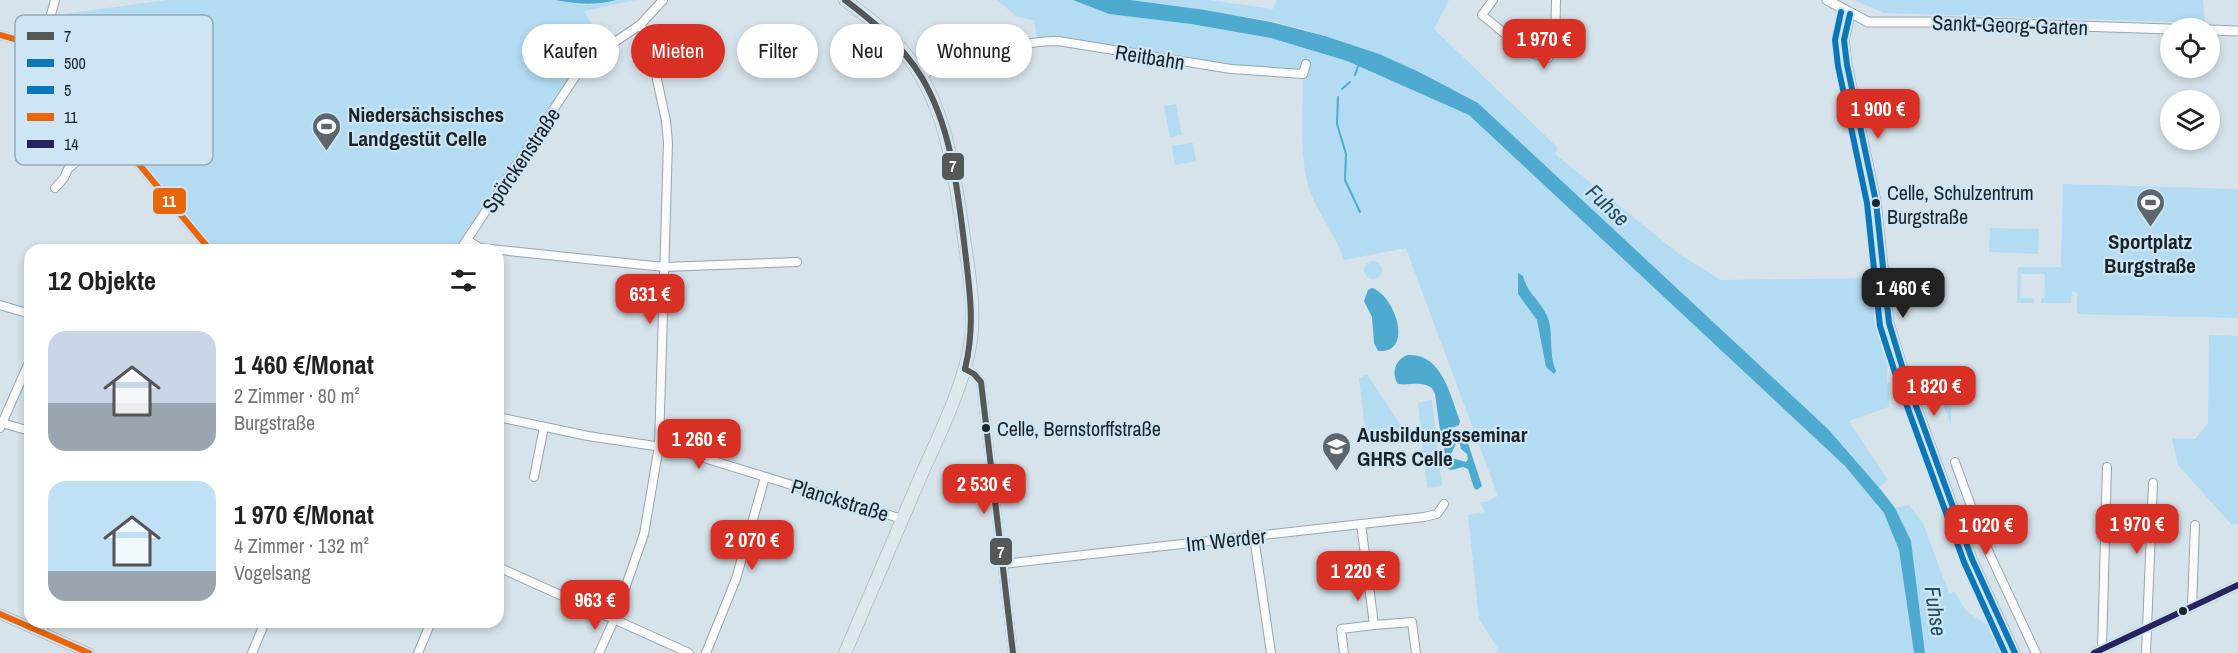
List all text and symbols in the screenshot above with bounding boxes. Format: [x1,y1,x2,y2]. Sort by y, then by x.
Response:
street label: Sankt-Georg-Garten [1932,8,2088,42]
legend [15,15,213,165]
map controls [2160,18,2220,150]
button: locate [2160,18,2220,78]
pin: 1 970 € [1489,19,1599,70]
chip: Kaufen [522,24,619,78]
chip: Mieten [631,24,725,78]
chip: Filter [737,24,818,78]
chip: Neu [830,24,904,78]
chip: Wohnung [916,24,1032,78]
text: 7 [64,25,71,47]
text: 1 970 € [1517,25,1571,52]
street label: Reitbahn [1113,37,1187,77]
text: 500 [64,52,86,74]
text: 5 [64,79,71,101]
pin: 1 900 € [1823,89,1933,140]
button: layers [2160,90,2220,150]
text: 1 900 € [1851,95,1905,122]
place label: Niedersächsisches Landgestüt Celle [348,100,504,153]
street label: Spörckenstraße [475,102,567,218]
text: 11 [64,106,78,128]
sports icon: Niedersächsisches Landgestüt Celle [311,110,343,152]
text: 14 [64,133,79,155]
line badge: 7 [941,152,965,181]
text: 7 [949,155,957,177]
water label: Fuhse [1579,177,1637,233]
place label: Celle, Schulzentrum Burgstraße [1887,179,2034,230]
sports icon: Sportplatz Burgstraße [2134,186,2166,228]
line badge: 11 [152,187,187,215]
text: 11 [162,190,177,212]
marker: Celle, Schulzentrum Burgstraße [1870,197,1882,209]
place label: Sportplatz Burgstraße [2104,227,2196,280]
text: 12 Objekte [48,263,156,298]
icon: filters [447,264,480,297]
pin: 1 460 € [1848,268,1958,319]
pin: 631 € [608,274,692,325]
text: 1 460 € [1876,274,1930,301]
text: 631 € [629,280,671,307]
text: 1 460 €/Monat [234,347,374,382]
icon: home [96,355,168,427]
pin: 1 820 € [1879,366,1989,417]
text: 1 820 € [1907,372,1961,399]
text: 2 Zimmer · 80 m² [234,382,360,409]
text: Burgstraße [234,409,315,436]
place label: Celle, Bernstorffstraße [997,415,1161,442]
pin: 1 260 € [644,419,754,470]
place label: Ausbildungsseminar GHRS Celle [1357,420,1528,473]
marker: Celle, Bernstorffstraße [980,422,992,434]
text: 1 260 € [672,425,726,452]
school or university icon: Ausbildungsseminar GHRS Celle [1320,430,1352,472]
pin: 2 530 € [929,464,1039,515]
text: 2 530 € [957,470,1011,497]
street label: Planckstraße [788,471,892,529]
text: 1 970 €/Monat [234,497,374,532]
pin: 1 970 € [2082,504,2192,555]
icon: home [96,505,168,577]
pin: 1 020 € [1931,505,2041,556]
text: 1 970 € [2110,510,2164,537]
text: 1 020 € [1959,511,2013,538]
pin: 2 070 € [697,520,807,571]
street label: Im Werder [1185,521,1268,559]
text: 2 070 € [725,526,779,553]
text: 4 Zimmer · 132 m² [234,532,369,559]
line badge: 7 [989,537,1013,566]
text: 7 [997,541,1005,563]
pin: 1 220 € [1303,551,1413,602]
text: 1 220 € [1331,557,1385,584]
text: Vogelsang [234,559,311,586]
pin: 963 € [553,580,637,631]
water label: Fuhse [1918,584,1954,638]
text: 963 € [574,586,616,613]
unlabelled marker [2177,605,2189,617]

